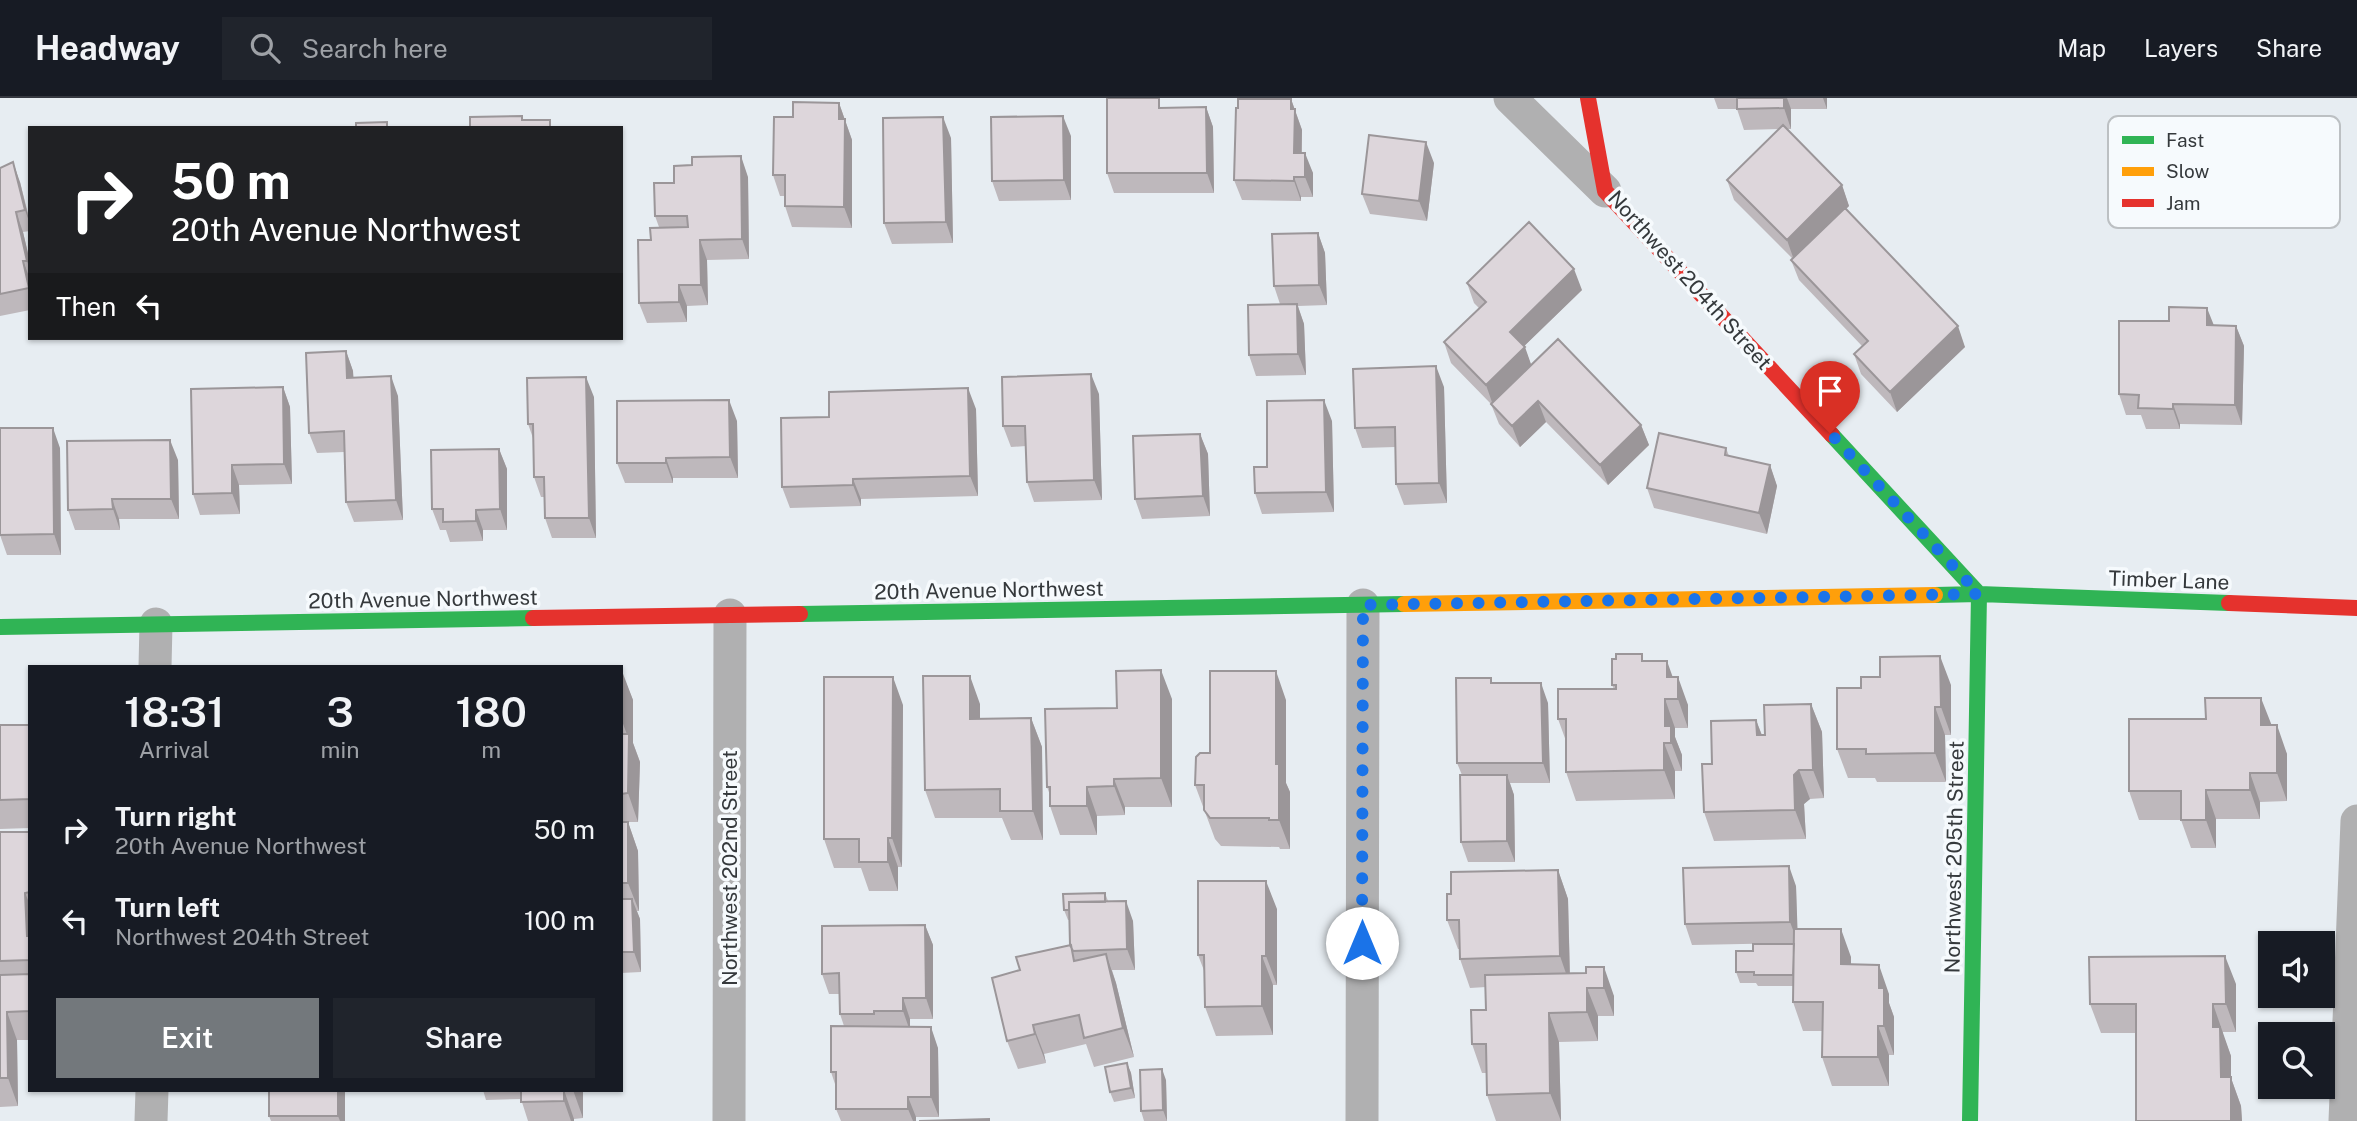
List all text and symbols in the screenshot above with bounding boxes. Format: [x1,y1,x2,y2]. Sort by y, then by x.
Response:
search box [222,17,712,80]
text: Headway [35,29,180,67]
icon: search [246,29,284,67]
text: Search here [302,33,448,64]
text: Map [2057,34,2106,62]
text: Layers [2144,34,2218,62]
text: Share [2256,34,2322,62]
legend [2108,116,2340,228]
text: Fast [2166,129,2204,151]
text: 50 m [171,152,291,210]
icon: right [56,154,147,245]
text: Slow [2166,160,2210,182]
street label: Northwest 204th Street [1603,185,1777,375]
text: Jam [2166,192,2200,214]
text: 20th Avenue Northwest [171,211,521,248]
icon: left [130,287,168,325]
text: Then [56,291,116,322]
pin [1800,361,1860,433]
icon: arrive [1811,372,1849,410]
street label: Timber Lane [2108,565,2230,595]
street label: 20th Avenue Northwest [874,575,1104,605]
street label: 20th Avenue Northwest [308,584,538,614]
text: 18:31 [124,687,225,736]
text: 3 [326,687,354,736]
text: 180 [455,687,527,736]
text: Arrival [139,736,210,763]
text: min [321,736,360,763]
text: m [481,736,501,763]
street label: Northwest 205th Street [1939,741,1969,973]
street label: Northwest 202nd Street [717,750,742,986]
text: Turn right [115,801,237,832]
icon: right [56,811,94,849]
text: 50 m [534,814,595,845]
text: 20th Avenue Northwest [115,832,367,859]
text: Turn left [115,892,220,923]
icon: left [56,902,94,940]
text: 100 m [524,905,595,936]
position arrow [1325,906,1399,980]
text: Northwest 204th Street [115,923,369,950]
map controls [2258,931,2335,1099]
button: sound [2258,931,2335,1008]
button: Exit [56,998,319,1078]
button: Share [333,998,595,1078]
button: search [2258,1022,2335,1099]

